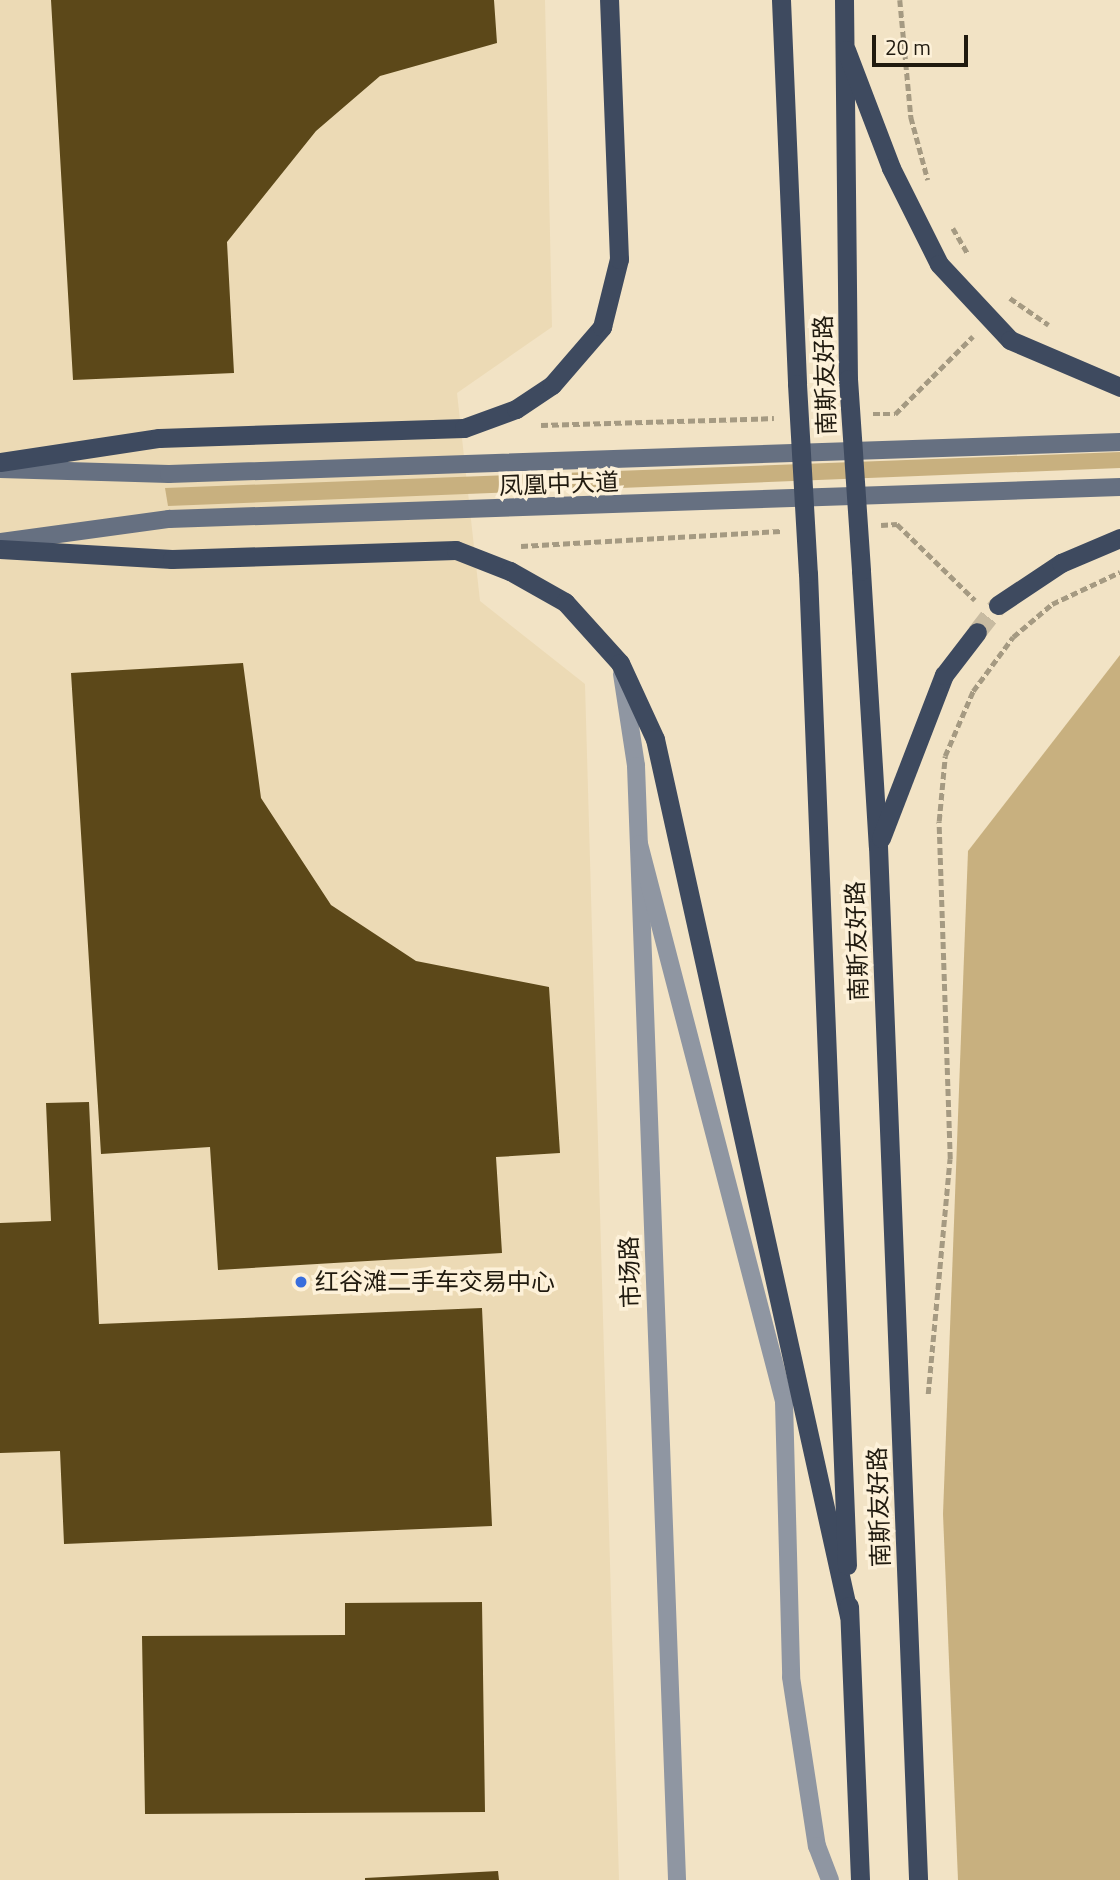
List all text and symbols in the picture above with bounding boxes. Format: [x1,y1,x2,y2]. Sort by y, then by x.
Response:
scale bar [875,21,971,65]
text: 20 m [885,31,931,63]
street label: 南斯友好路 [809,315,841,435]
street label: 凤凰中大道 [499,468,619,500]
street label: 南斯友好路 [841,881,873,1001]
street label: 市场路 [614,1236,646,1308]
place label: 红谷滩二手车交易中心 [315,1268,555,1296]
marker: 红谷滩二手车交易中心 [293,1274,309,1290]
street label: 南斯友好路 [863,1447,895,1567]

